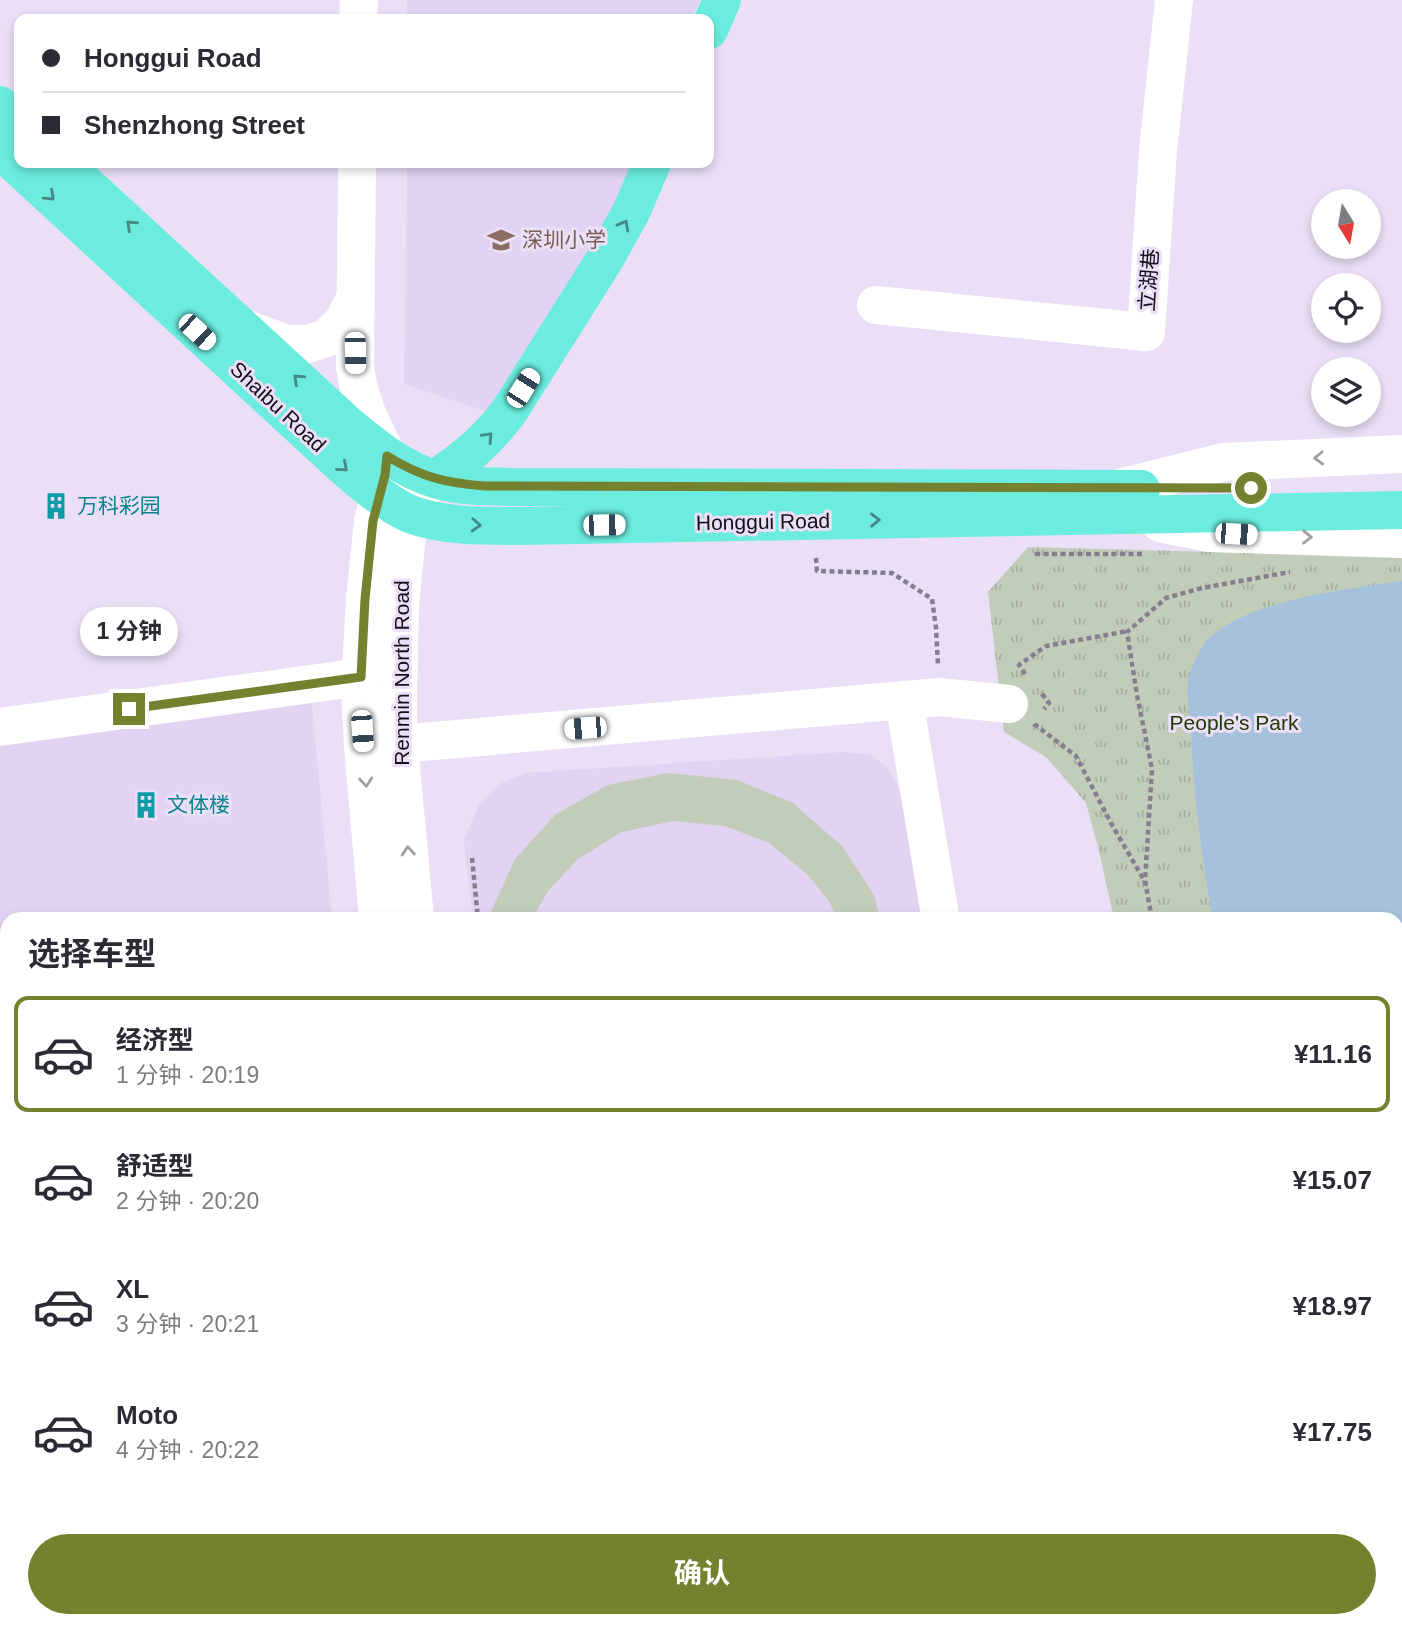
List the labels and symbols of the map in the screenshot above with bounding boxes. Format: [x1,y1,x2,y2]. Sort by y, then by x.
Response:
one-way arrow [42,188,55,200]
north arrow [1311,189,1381,259]
one-way arrow [616,220,629,232]
one-way arrow [126,221,139,233]
school or university icon: 深圳小学 [486,225,516,255]
place label: 深圳小学 [522,228,606,251]
street label: 立湖巷 [1135,248,1162,312]
car [175,310,220,354]
car [345,332,366,374]
street label: Shaibu Road [226,357,331,456]
car [503,365,544,411]
one-way arrow [293,375,306,387]
one-way arrow [479,432,492,445]
one-way arrow [1313,451,1324,466]
one-way arrow [335,458,348,471]
route start [1235,472,1267,504]
building icon: 万科彩园 [41,491,71,521]
place label: 万科彩园 [77,494,161,517]
street label: Honggui Road [696,509,830,534]
one-way arrow [870,512,881,527]
car [583,514,626,536]
one-way arrow [471,518,482,533]
car [1215,522,1258,546]
one-way arrow [1302,529,1313,545]
street label: Renmin North Road [390,580,413,766]
callout: 1 分钟 [80,608,178,656]
route end [113,693,145,725]
car [351,709,374,753]
park label: People's Park [1170,711,1299,734]
car [564,716,607,740]
one-way arrow [358,777,373,788]
building icon: 文体楼 [131,790,161,820]
place label: 文体楼 [167,793,230,816]
one-way arrow [401,845,416,857]

